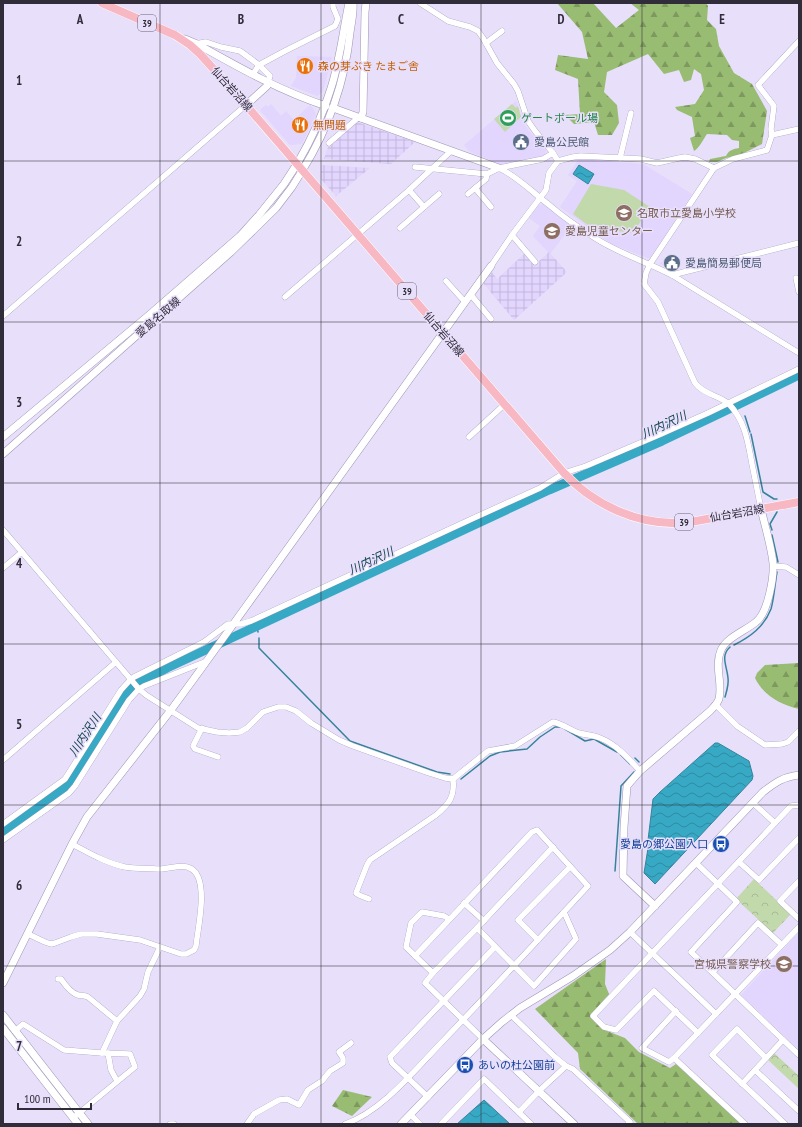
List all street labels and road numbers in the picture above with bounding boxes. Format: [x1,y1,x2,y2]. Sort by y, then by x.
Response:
road number: 39 [138,15,156,31]
street label: 仙台岩沼線 [208,64,256,114]
road number: 39 [398,283,416,299]
street label: 愛島名取線 [133,294,183,340]
street label: 仙台岩沼線 [421,309,467,359]
street label: 仙台岩沼線 [709,501,765,525]
road number: 39 [675,514,693,530]

